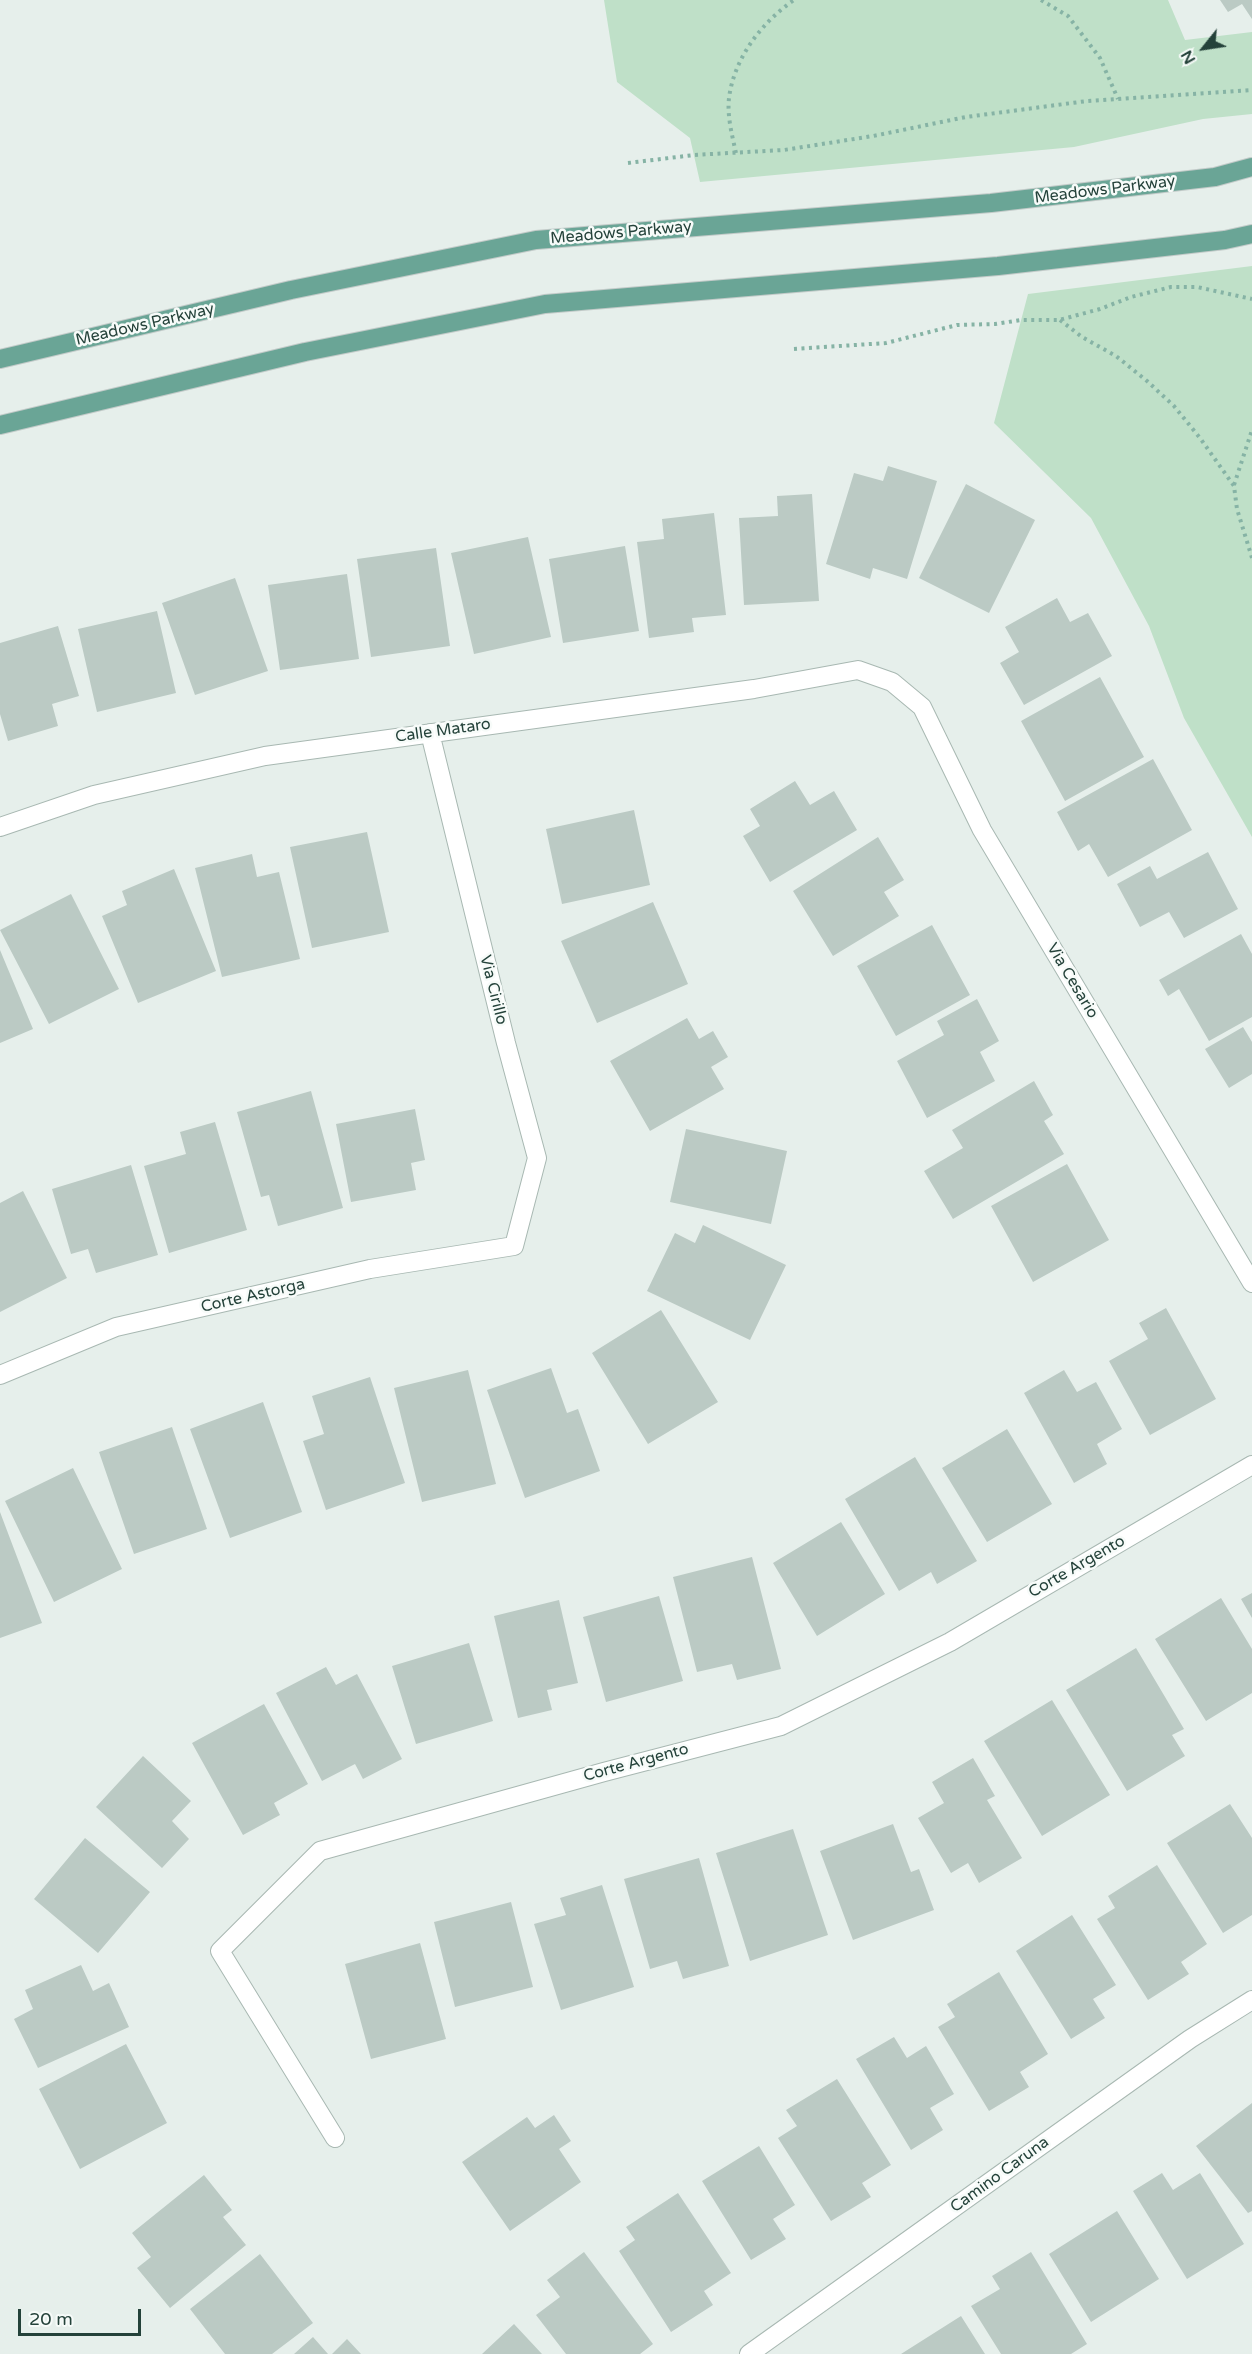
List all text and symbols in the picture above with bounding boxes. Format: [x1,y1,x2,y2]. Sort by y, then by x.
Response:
north arrow [1174,18,1234,78]
text: N [1177,46,1200,68]
street label: Meadows Parkway [1034,172,1176,208]
street label: Meadows Parkway [550,217,692,249]
street label: Meadows Parkway [74,300,216,350]
street label: Calle Mataro [394,715,492,747]
street label: Via Cesario [1042,940,1102,1022]
street label: Via Cirillo [475,953,511,1027]
street label: Corte Astorga [199,1275,307,1317]
street label: Corte Argento [1025,1532,1129,1602]
street label: Corte Argento [581,1740,691,1786]
street label: Camino Caruna [947,2133,1053,2217]
scale bar [21,2297,144,2335]
text: 20 m [29,2308,73,2330]

